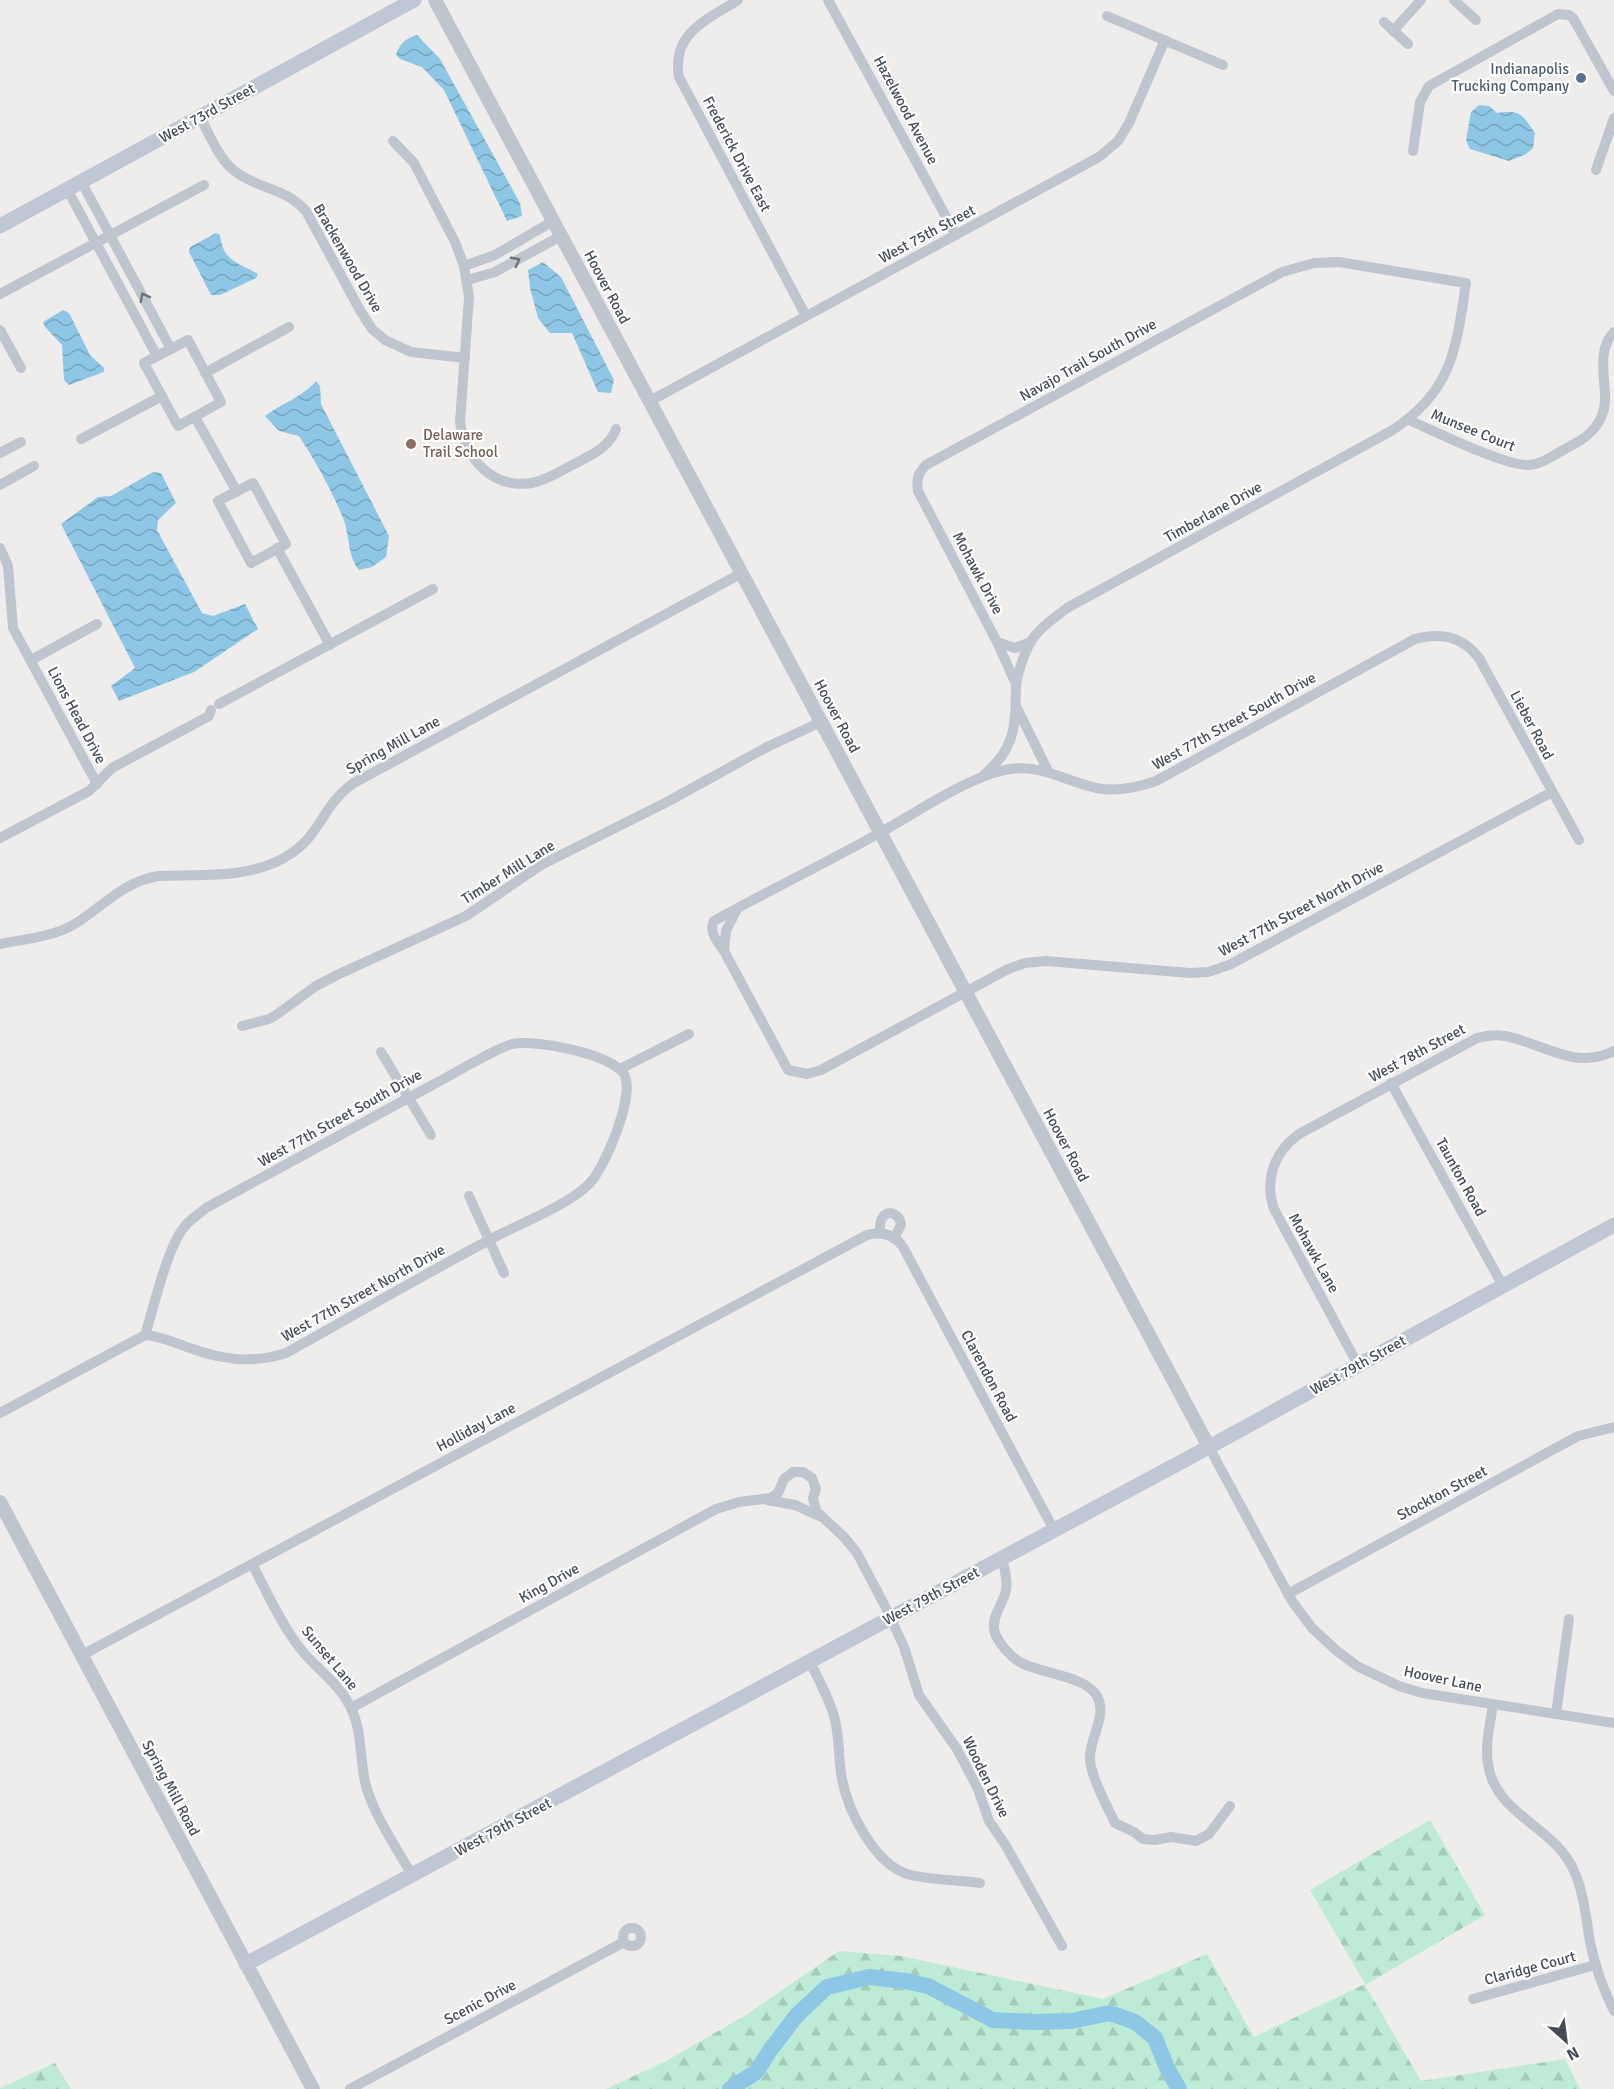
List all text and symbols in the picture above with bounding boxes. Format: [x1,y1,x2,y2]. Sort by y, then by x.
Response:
street label: Hazelwood Avenue [870,53,942,167]
place label: Indianapolis Trucking Company [1451,60,1569,95]
marker: Indianapolis Trucking Company [1574,71,1588,85]
street label: West 73rd Street [156,79,258,147]
street label: Frederick Drive East [699,93,775,215]
street label: Brackenwood Drive [310,200,386,316]
street label: West 75th Street [876,201,978,267]
street label: Hoover Road [580,247,634,327]
one-way arrow [509,257,520,268]
one-way arrow [140,293,151,303]
street label: Navajo Trail South Drive [1017,315,1159,405]
street label: Munsee Court [1428,405,1518,455]
place label: Delaware Trail School [423,426,498,461]
marker: Delaware Trail School [404,437,418,451]
street label: Timberlane Drive [1161,478,1265,546]
street label: Mohawk Drive [949,529,1007,617]
street label: Lions Head Drive [44,663,110,767]
street label: West 77th Street South Drive [1149,668,1319,774]
street label: Hoover Road [810,676,864,756]
street label: Lieber Road [1506,687,1558,763]
street label: Spring Mill Lane [343,712,443,778]
street label: Timber Mill Lane [458,836,558,908]
street label: West 77th Street North Drive [1215,858,1387,960]
street label: West 78th Street [1366,1020,1468,1086]
street label: West 77th Street South Drive [255,1065,425,1171]
street label: Hoover Road [1039,1105,1093,1185]
street label: Taunton Road [1432,1135,1490,1219]
street label: Mohawk Lane [1285,1210,1343,1296]
street label: West 77th Street North Drive [278,1240,448,1346]
street label: Clarendon Road [957,1327,1021,1425]
street label: West 79th Street [1307,1331,1409,1399]
street label: Holliday Lane [433,1399,519,1455]
street label: Stockton Street [1394,1462,1490,1524]
street label: King Drive [516,1559,582,1607]
street label: West 79th Street [880,1563,982,1629]
street label: Sunset Lane [298,1622,362,1694]
street label: Hoover Lane [1402,1662,1484,1696]
street label: Wooden Drive [959,1733,1013,1821]
street label: Spring Mill Road [138,1737,204,1839]
street label: West 79th Street [452,1794,554,1860]
street label: Claridge Court [1482,1947,1578,1989]
street label: Scenic Drive [441,1976,519,2028]
north arrow [1536,2011,1596,2071]
text: N [1563,2042,1582,2065]

